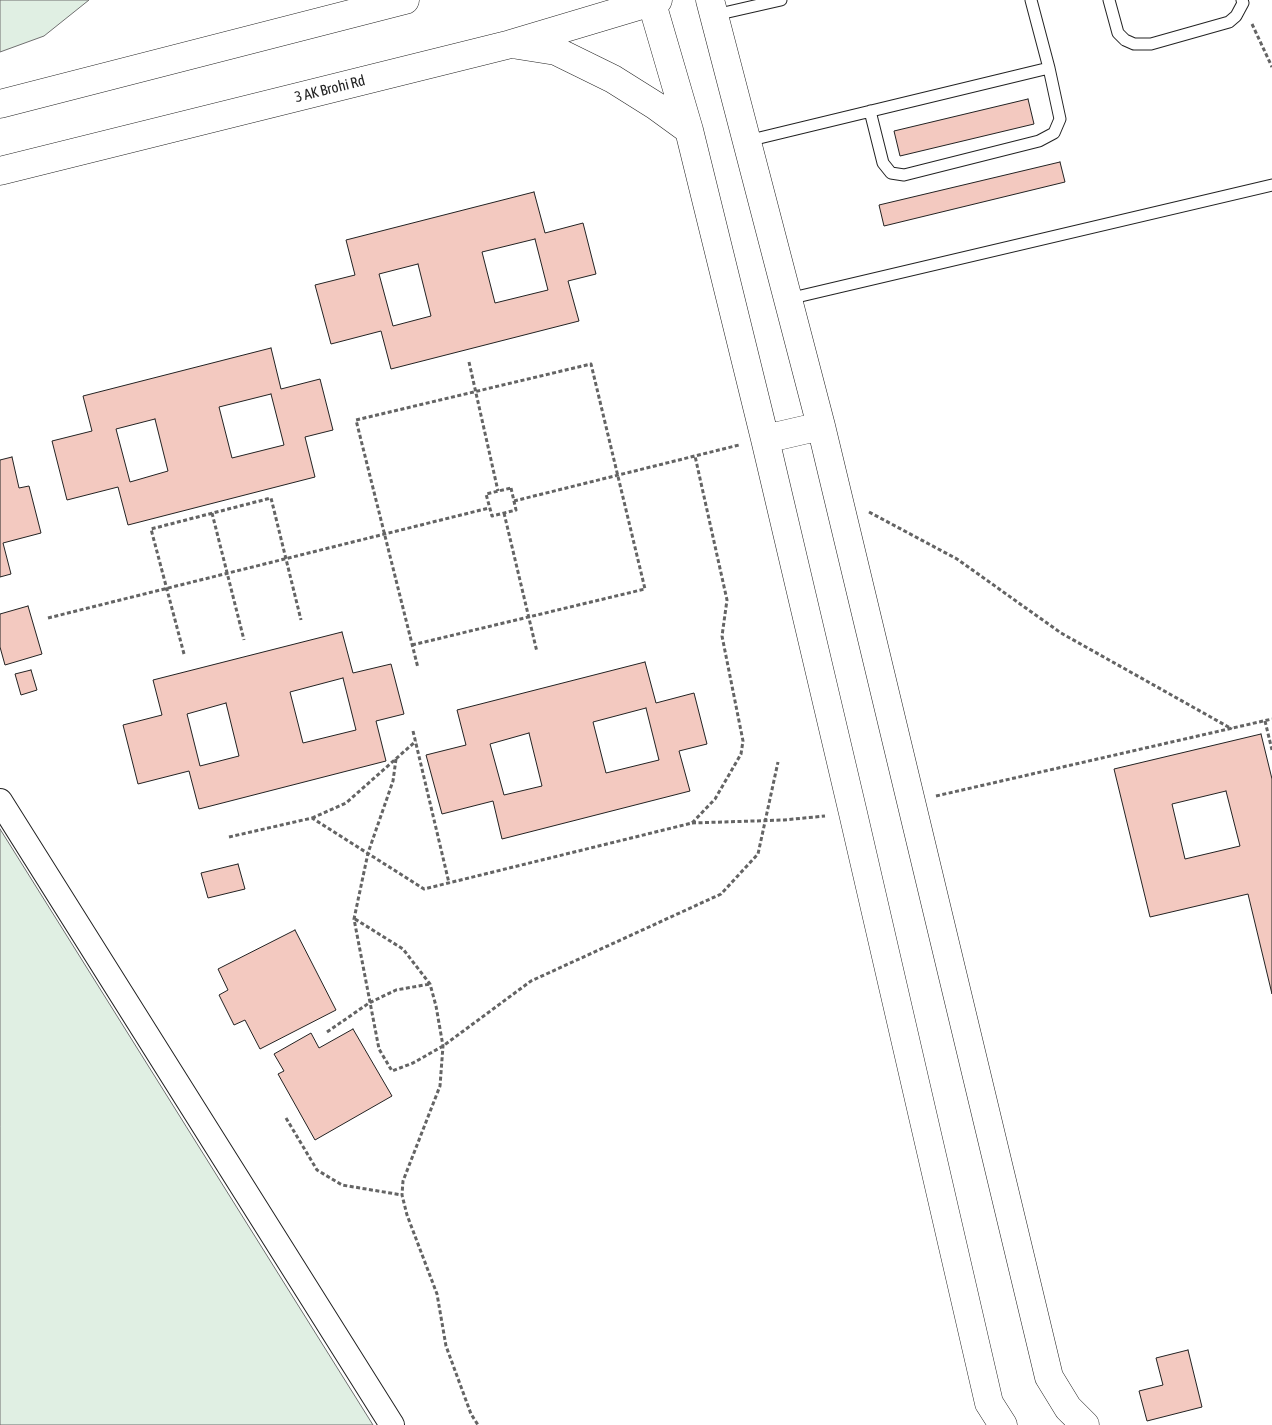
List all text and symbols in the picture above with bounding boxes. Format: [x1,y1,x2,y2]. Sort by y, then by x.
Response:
street label: 3 AK Brohi Rd [293,72,367,106]

